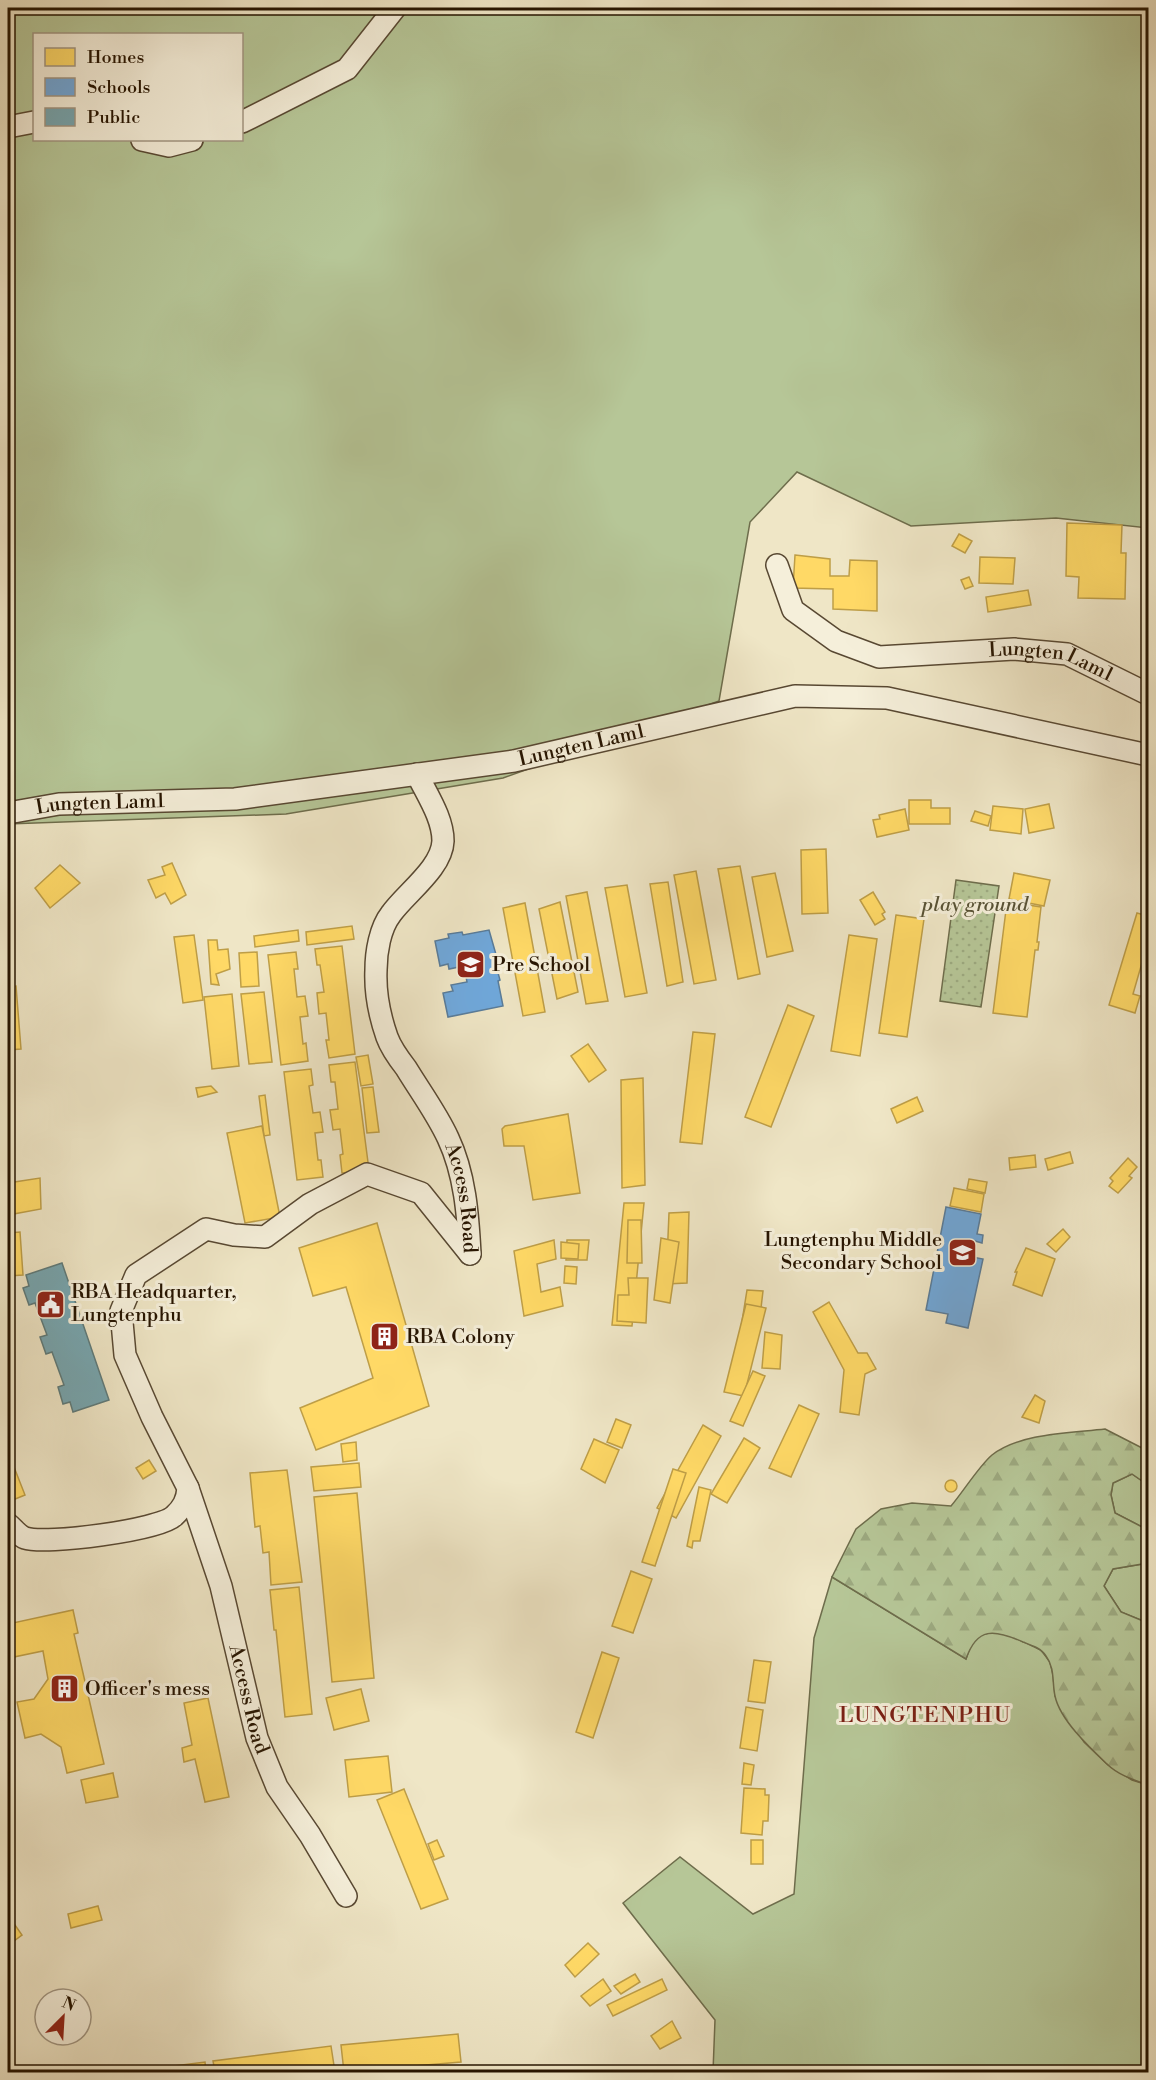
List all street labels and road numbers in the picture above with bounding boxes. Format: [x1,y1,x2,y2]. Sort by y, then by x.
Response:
street label: Lungten Lam1 [988,636,1118,688]
street label: Lungten Lam1 [516,718,648,772]
street label: Lungten Lam1 [34,788,166,820]
street label: Access Road [439,1138,482,1254]
street label: Access Road [223,1641,275,1758]

